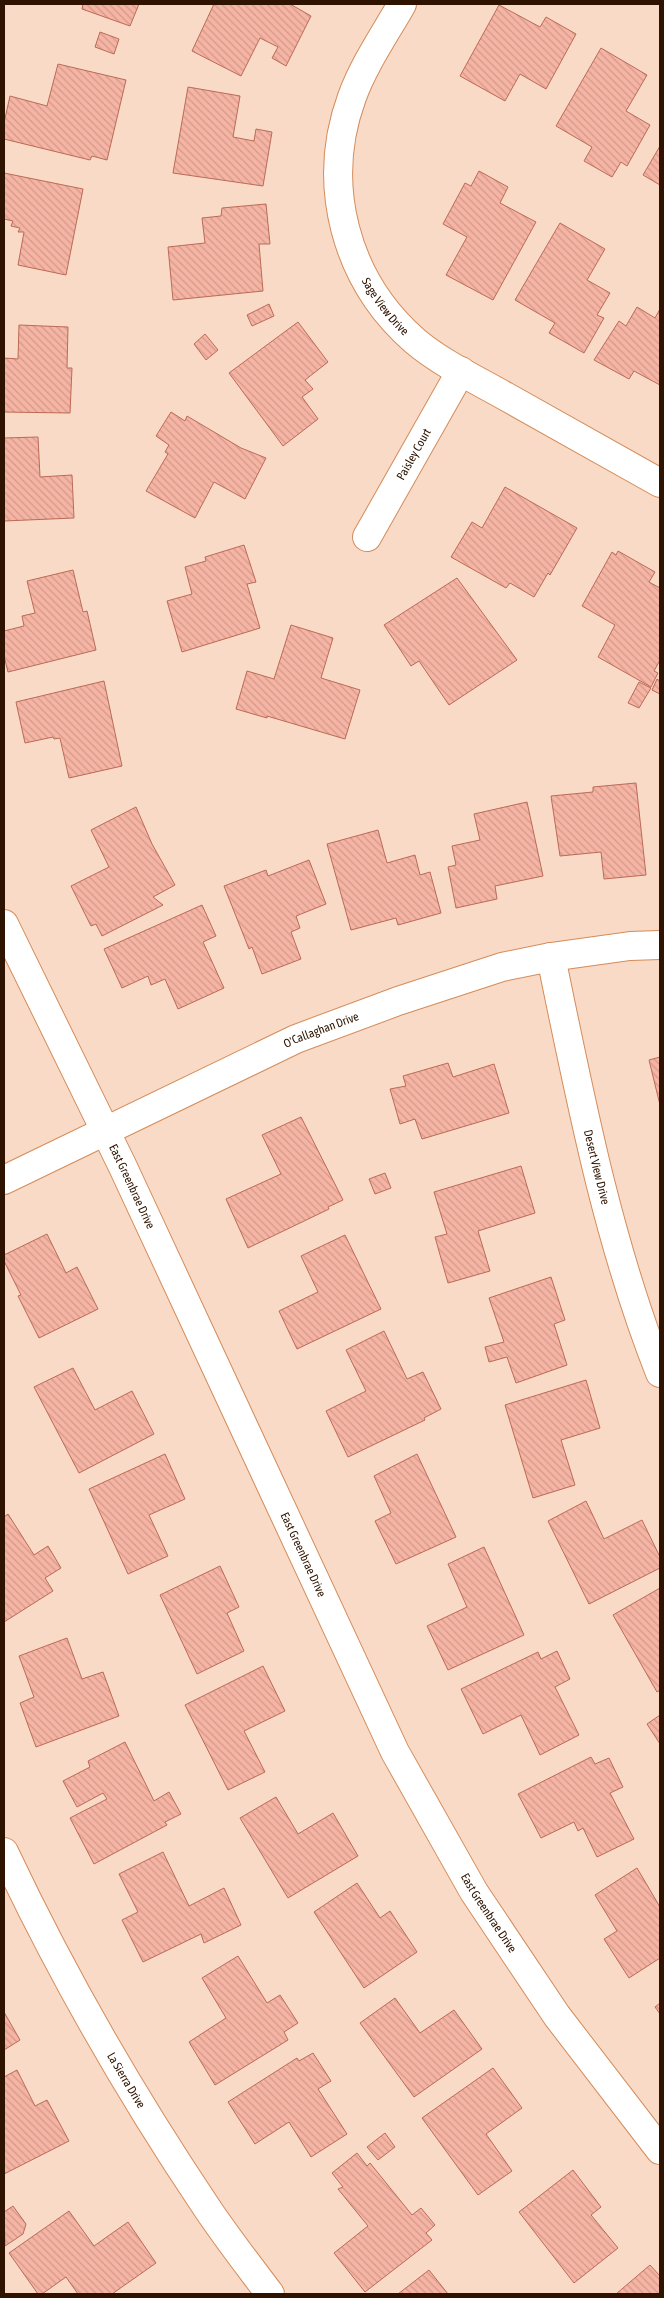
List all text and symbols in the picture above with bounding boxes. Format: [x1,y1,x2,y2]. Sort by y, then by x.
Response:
street label: Sage View Drive [359,275,411,338]
street label: Paisley Court [394,426,434,483]
street label: O'Callaghan Drive [281,1009,361,1051]
street label: Desert View Drive [581,1128,613,1206]
street label: East Greenbrae Drive [106,1142,158,1231]
street label: East Greenbrae Drive [277,1510,329,1599]
street label: East Greenbrae Drive [458,1871,520,1955]
street label: La Sierra Drive [104,2050,148,2111]

